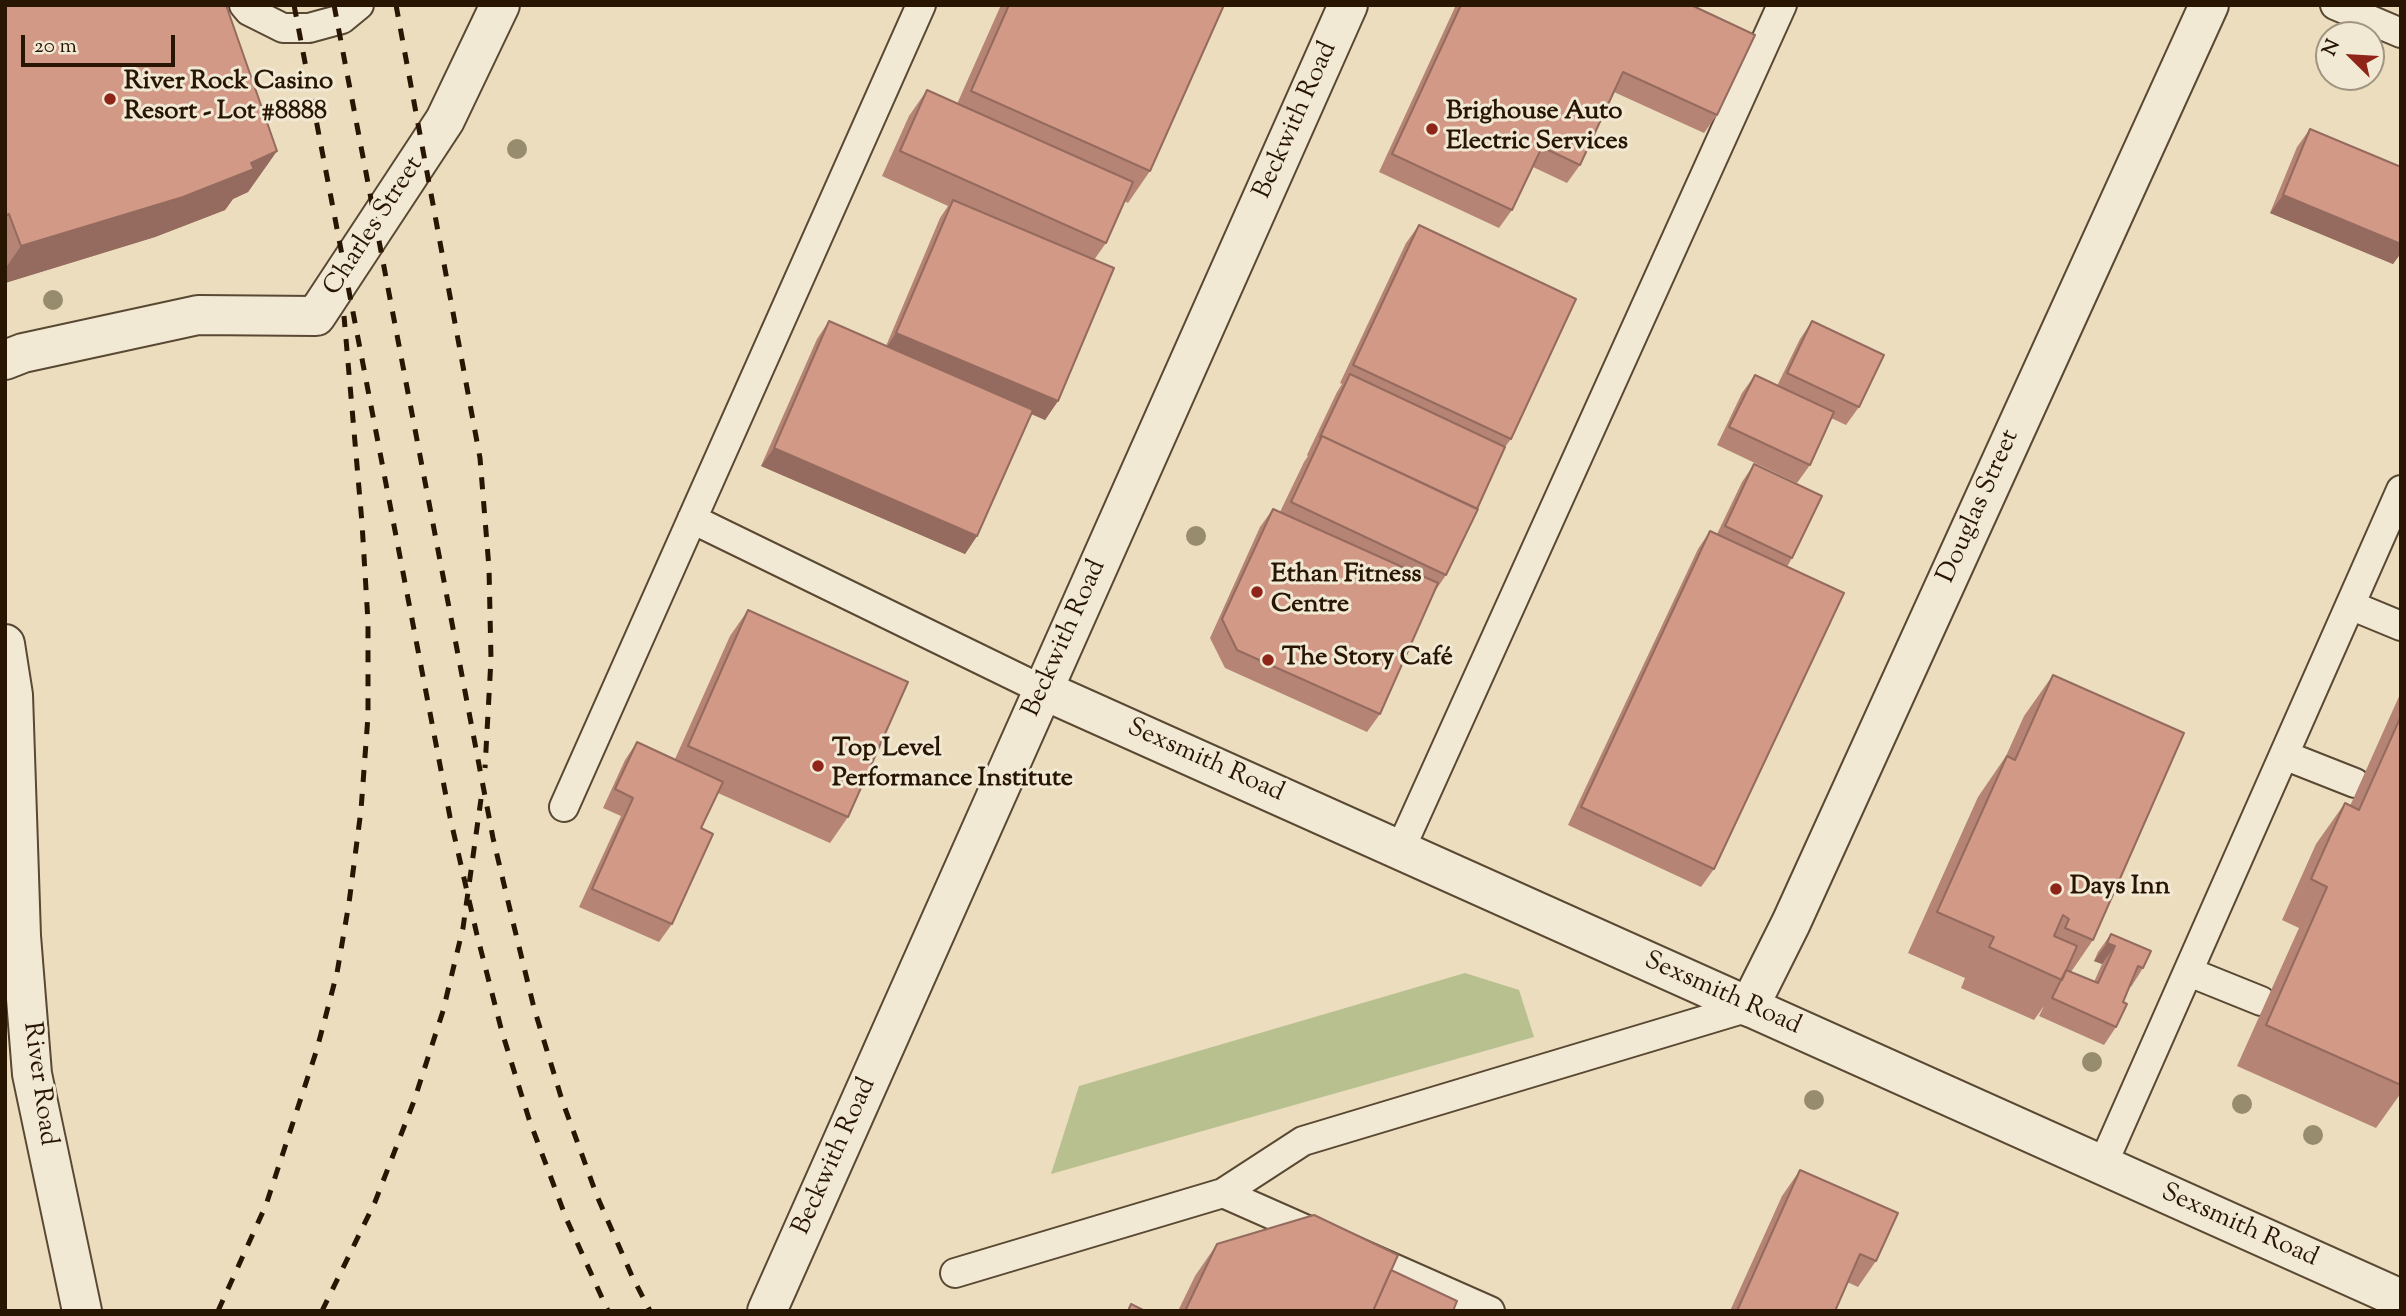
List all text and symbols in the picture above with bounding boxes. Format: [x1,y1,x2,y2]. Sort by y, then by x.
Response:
scale bar [24,21,178,65]
north arrow [2315,21,2385,91]
text: 20 m [34,32,77,62]
text: N [2317,36,2348,60]
street label: Beckwith Road [1248,38,1346,204]
place label: River Rock Casino Resort - Lot #8888 [124,68,333,130]
marker: River Rock Casino Resort - Lot #8888 [102,91,118,107]
place label: Brighouse Auto Electric Services [1446,98,1628,160]
marker: Brighouse Auto Electric Services [1424,121,1440,137]
street label: Charles Street [318,152,432,302]
street label: Douglas Street [1932,425,2028,589]
street label: Beckwith Road [1017,556,1115,722]
place label: Ethan Fitness Centre [1271,561,1422,622]
marker: Ethan Fitness Centre [1249,584,1265,600]
place label: The Story Café [1282,644,1453,676]
marker: The Story Café [1260,652,1276,668]
street label: Sexsmith Road [1122,713,1288,811]
place label: Top Level Performance Institute [832,735,1073,796]
marker: Top Level Performance Institute [810,758,826,774]
place label: Days Inn [2070,873,2170,905]
marker: Days Inn [2048,881,2064,897]
street label: Sexsmith Road [1639,946,1805,1044]
street label: River Road [14,1020,62,1148]
street label: Beckwith Road [787,1074,885,1240]
street label: Sexsmith Road [2156,1178,2322,1276]

